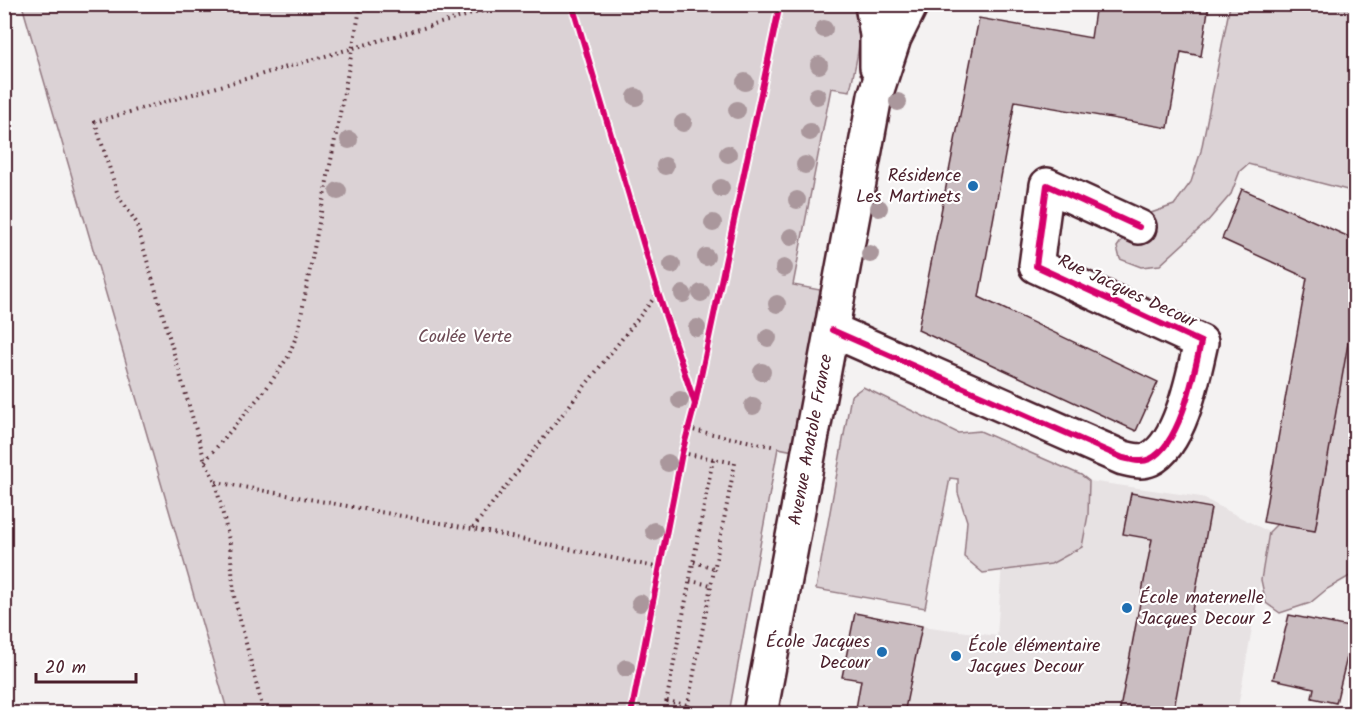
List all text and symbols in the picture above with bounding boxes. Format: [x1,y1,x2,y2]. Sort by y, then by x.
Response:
place label: Résidence Les Martinets [856,162,961,212]
marker: Résidence Les Martinets [966,179,980,193]
street label: Rue Jacques Decour [1053,247,1202,337]
park label: Coulée Verte [418,323,512,352]
street label: Avenue Anatole France [781,352,841,528]
place label: École maternelle Jacques Decour 2 [1139,584,1272,634]
marker: École maternelle Jacques Decour 2 [1120,601,1134,615]
place label: École Jacques Decour [766,628,871,678]
place label: École élémentaire Jacques Decour [968,632,1100,682]
marker: École Jacques Decour [875,645,889,659]
scale bar [36,646,136,684]
marker: École élémentaire Jacques Decour [949,649,963,663]
text: 20 m [45,654,86,683]

